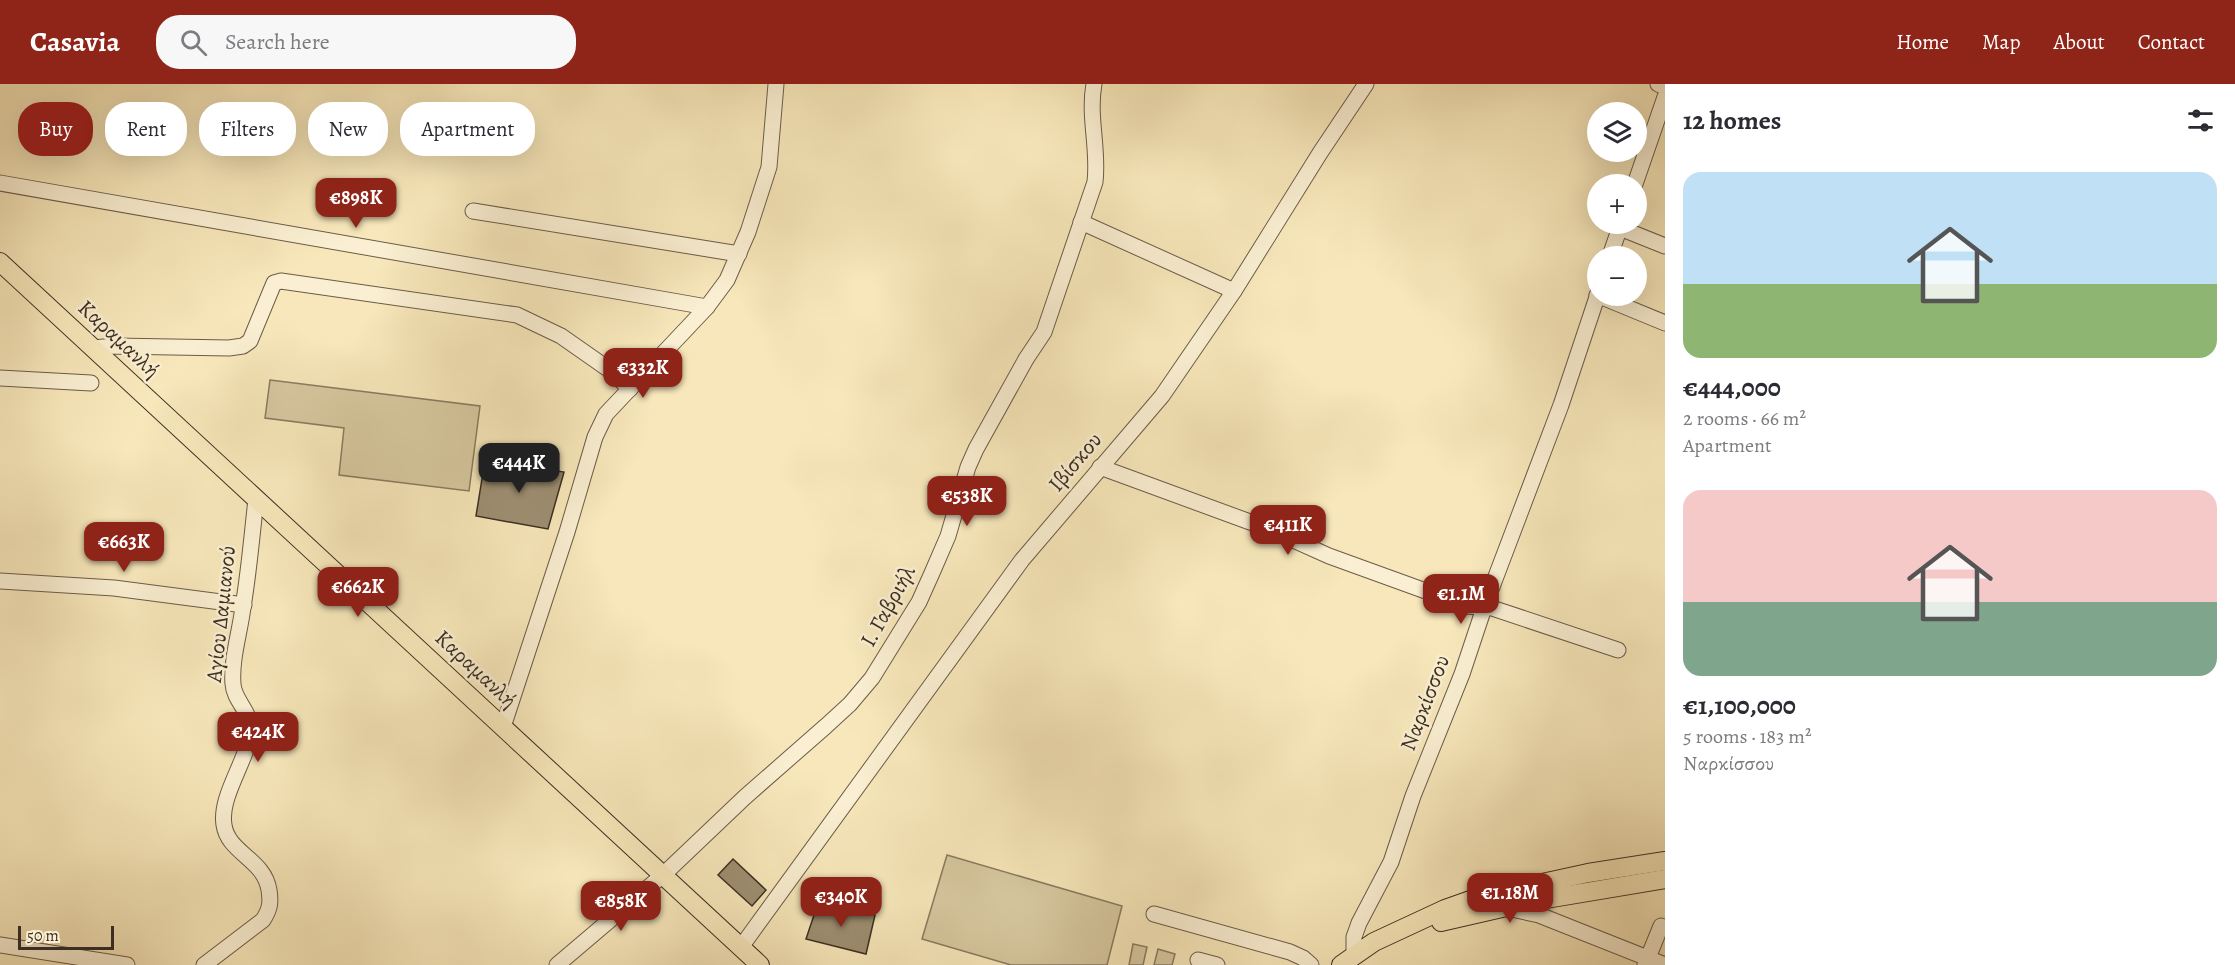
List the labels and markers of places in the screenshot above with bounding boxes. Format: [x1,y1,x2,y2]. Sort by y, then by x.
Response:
pin: €898K [314,178,398,229]
pin: €332K [601,348,685,399]
pin: €444K [477,443,561,494]
pin: €538K [925,476,1009,527]
pin: €411K [1246,505,1330,556]
pin: €663K [82,522,166,573]
pin: €662K [316,567,400,618]
pin: €1.1M [1419,574,1503,625]
pin: €424K [216,712,300,763]
pin: €1.18M [1461,873,1559,924]
pin: €340K [799,877,883,928]
pin: €858K [579,881,663,932]

